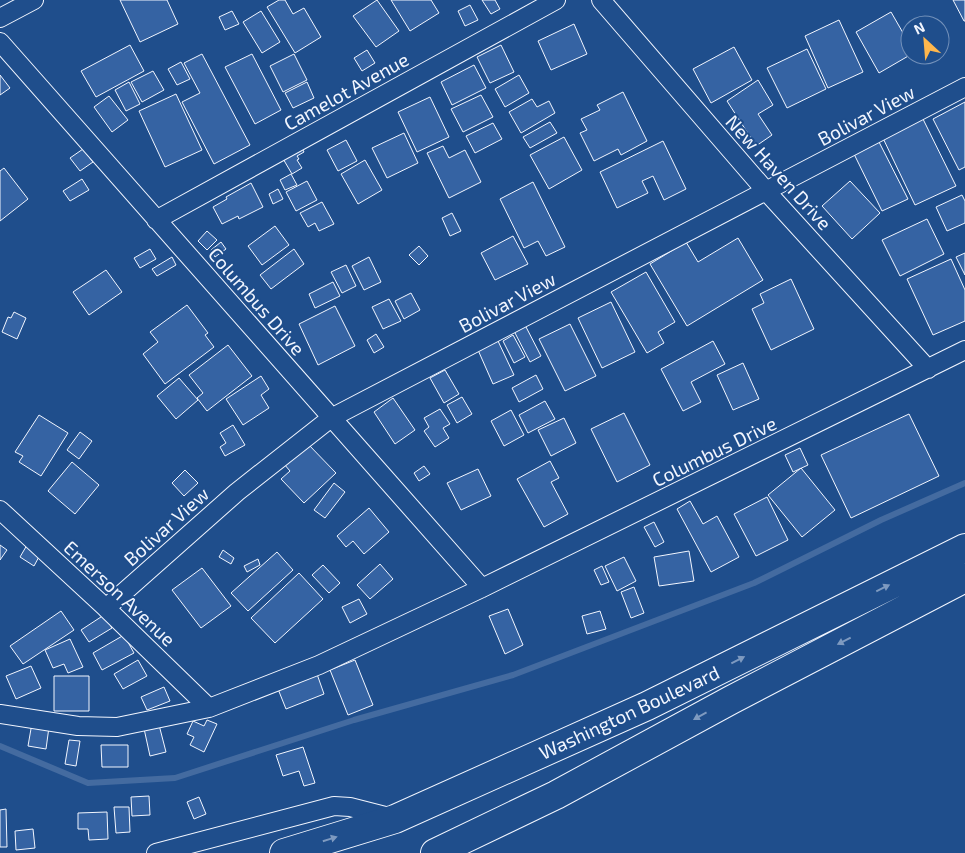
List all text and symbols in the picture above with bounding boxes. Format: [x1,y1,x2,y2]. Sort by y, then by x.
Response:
north arrow [900,15,950,65]
text: N [911,18,927,38]
street label: Camelot Avenue [280,47,412,135]
street label: Bolivar View [814,80,919,150]
street label: New Haven Drive [721,110,837,234]
street label: Columbus Drive [204,242,310,360]
street label: Bolivar View [455,267,560,337]
street label: Columbus Drive [648,411,780,491]
street label: Bolivar View [119,482,214,570]
street label: Emerson Avenue [59,535,181,651]
one-way arrow [876,584,890,592]
one-way arrow [837,637,851,645]
one-way arrow [730,656,745,664]
street label: Washington Boulevard [535,660,723,764]
one-way arrow [693,712,707,721]
one-way arrow [323,834,338,842]

